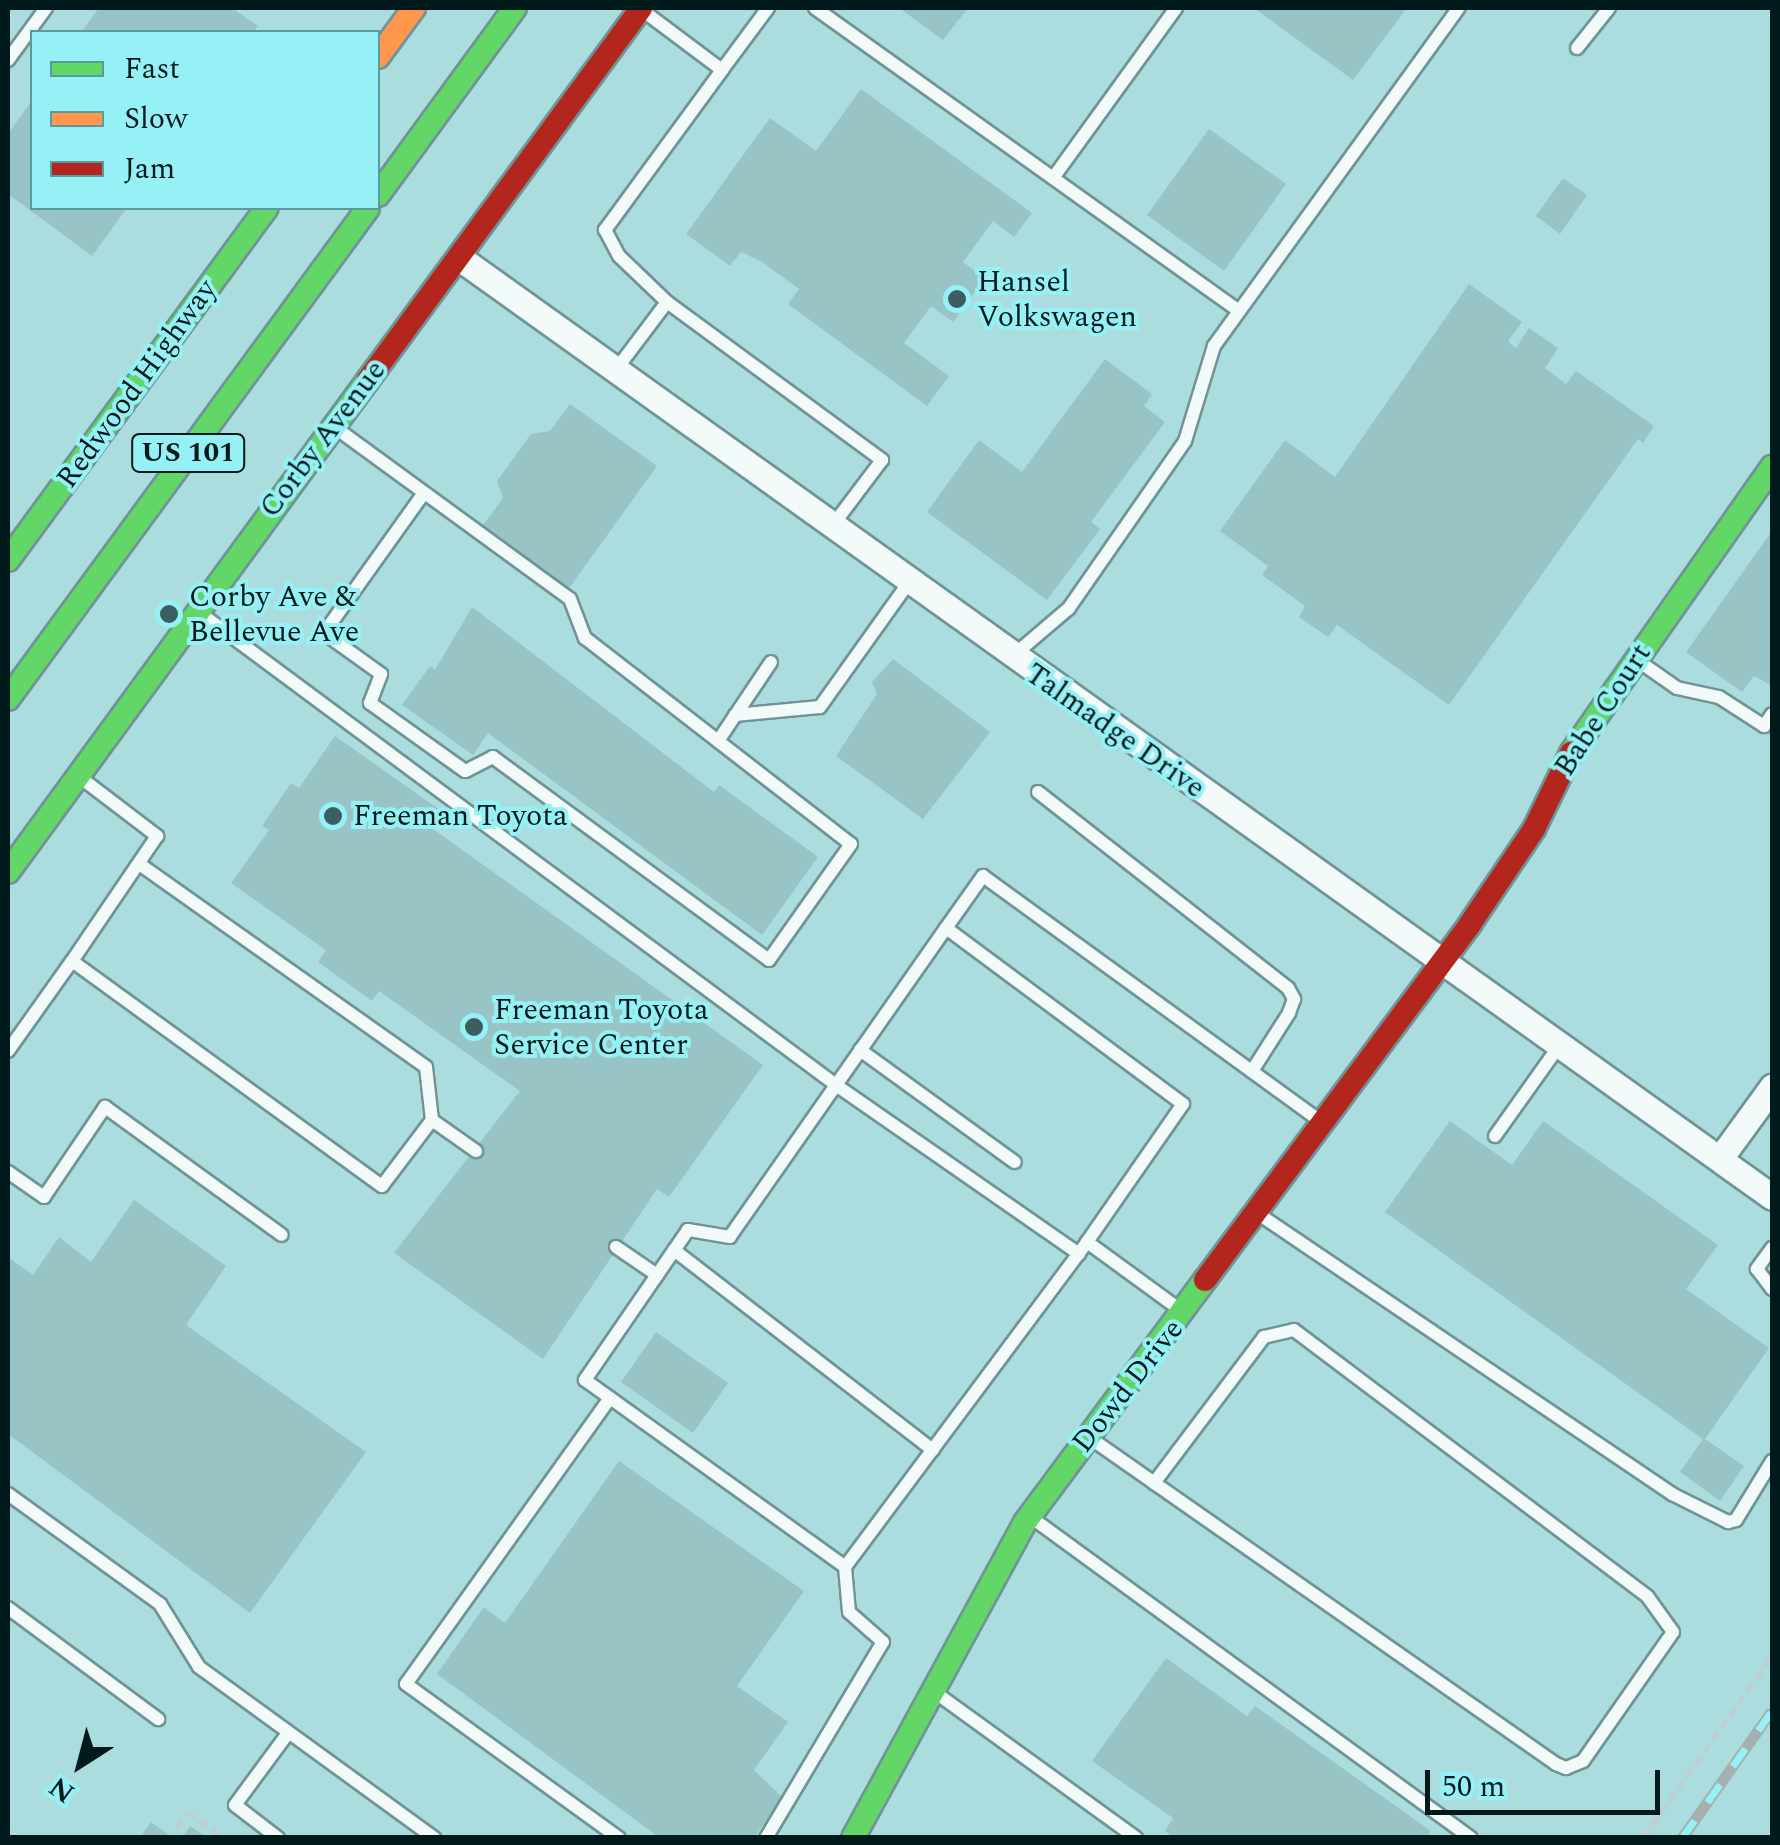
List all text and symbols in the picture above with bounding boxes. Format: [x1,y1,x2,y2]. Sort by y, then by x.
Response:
legend [30,30,380,210]
text: Fast [124,46,180,92]
text: Slow [124,96,188,142]
text: Jam [124,146,175,192]
place label: Hansel Volkswagen [977,264,1137,334]
street label: Redwood Highway [49,273,225,495]
marker: Hansel Volkswagen [946,288,968,310]
street label: Corby Avenue [252,353,394,525]
road number: US 101 [130,430,246,476]
place label: Corby Ave & Bellevue Ave [189,579,359,650]
marker: Corby Ave & Bellevue Ave [158,603,180,625]
street label: Babe Court [1547,637,1659,783]
street label: Talmadge Drive [1018,656,1212,806]
place label: Freeman Toyota [353,798,568,834]
marker: Freeman Toyota [322,805,344,827]
place label: Freeman Toyota Service Center [494,992,709,1062]
marker: Freeman Toyota Service Center [463,1016,485,1038]
street label: Dowd Drive [1065,1312,1191,1460]
north arrow [30,1715,130,1815]
scale bar [1430,1750,1665,1812]
text: 50 m [1442,1764,1505,1810]
text: N [40,1766,84,1814]

